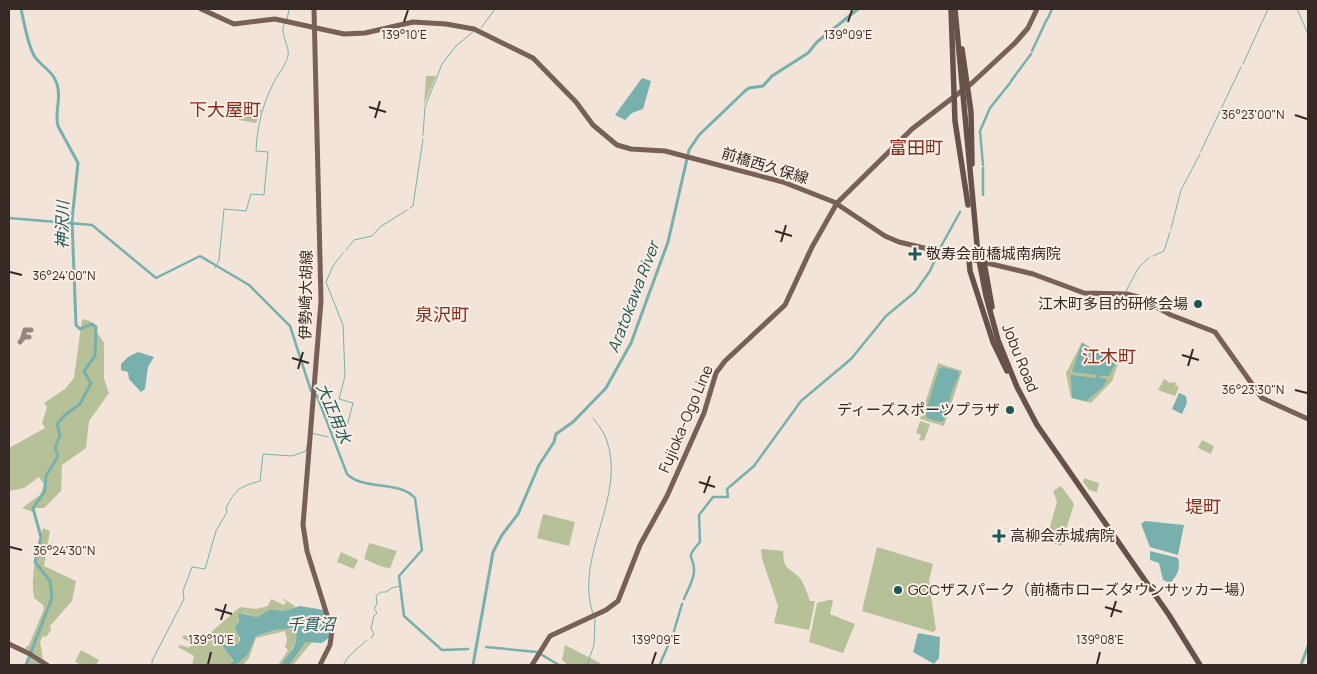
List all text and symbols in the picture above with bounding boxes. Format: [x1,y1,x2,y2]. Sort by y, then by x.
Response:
text: 139°10'E [381,26,427,43]
text: 139°09'E [824,26,872,43]
district label: 下大屋町 [189,97,261,121]
text: 36°23'00"N [1221,106,1285,123]
district label: 富田町 [889,135,943,159]
street label: 前橋西久保線 [719,142,811,189]
water label: 神沢川 [51,199,73,249]
water label: Aratokawa River [602,236,665,356]
place label: 敬寿会前橋城南病院 [926,243,1061,264]
marker: 敬寿会前橋城南病院 [908,247,922,261]
street label: 伊勢崎大胡線 [294,250,317,340]
text: 36°24'00"N [33,267,95,284]
place label: 江木町多目的研修会場 [1038,293,1188,314]
marker: 江木町多目的研修会場 [1192,298,1204,310]
district label: 泉沢町 [415,302,469,326]
street label: Jobu Road [997,320,1044,395]
district label: 江木町 [1082,344,1136,368]
street label: Fujioka-Ogo Line [653,362,718,476]
water label: 大正用水 [311,379,357,449]
text: 36°23'30"N [1222,381,1284,398]
place label: ディーズスポーツプラザ [837,399,1000,420]
marker: ディーズスポーツプラザ [1004,404,1016,416]
district label: 堤町 [1185,494,1221,518]
place label: 高柳会赤城病院 [1010,525,1115,546]
marker: 高柳会赤城病院 [992,529,1006,543]
text: 36°24'30"N [33,542,95,559]
place label: GCCザスパーク（前橋市ローズタウンサッカー場） [908,579,1254,600]
marker: GCCザスパーク（前橋市ローズタウンサッカー場） [892,584,904,596]
water label: 千貫沼 [287,613,337,635]
text: 139°10'E [188,631,234,648]
text: 139°09'E [632,631,680,648]
text: 139°08'E [1076,631,1124,648]

